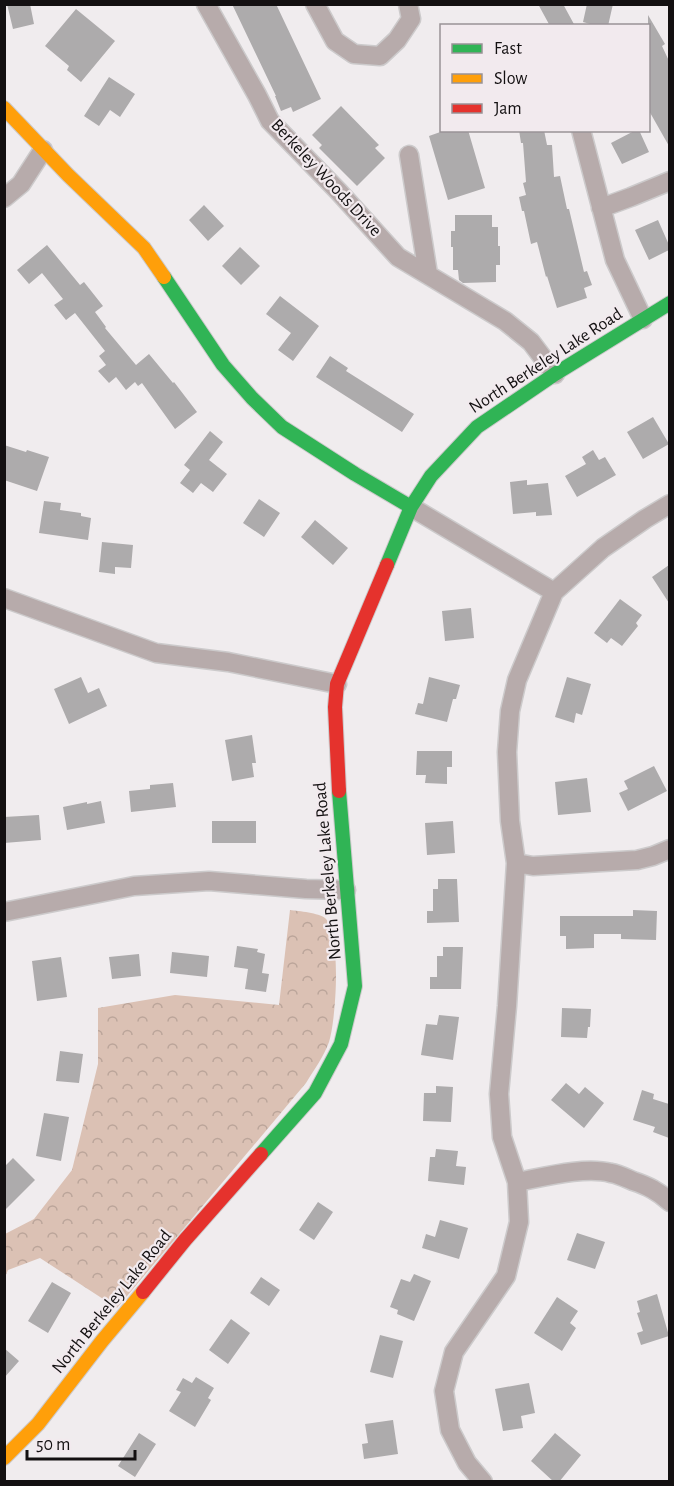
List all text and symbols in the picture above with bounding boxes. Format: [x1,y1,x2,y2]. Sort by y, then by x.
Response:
legend [440,24,650,132]
text: Fast [494,40,522,58]
text: Slow [494,70,527,88]
text: Jam [494,100,522,118]
street label: Berkeley Woods Drive [267,116,385,240]
street label: North Berkeley Lake Road [466,305,626,417]
street label: North Berkeley Lake Road [311,781,345,961]
street label: North Berkeley Lake Road [49,1227,175,1377]
scale bar [27,1423,135,1461]
text: 50 m [36,1436,70,1454]

